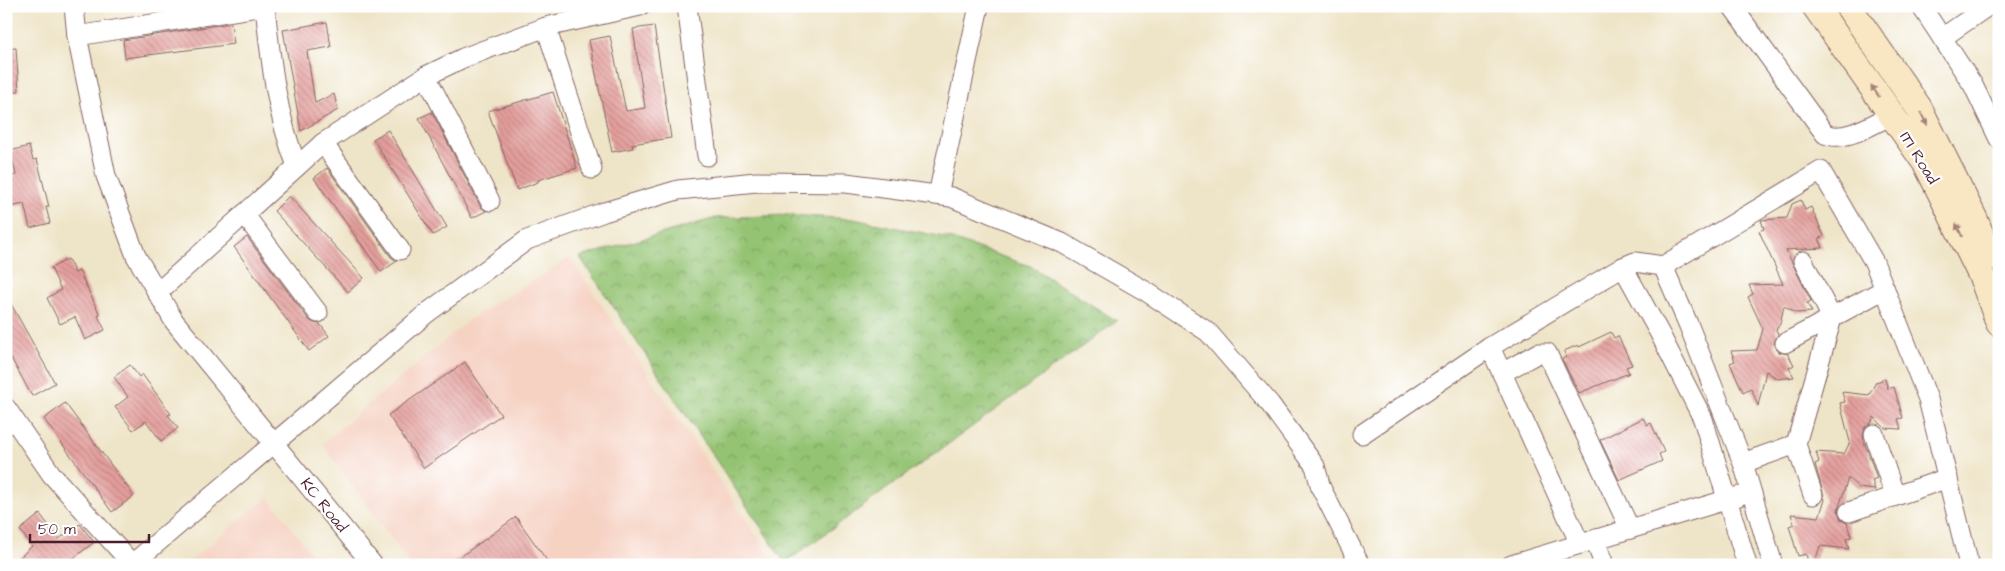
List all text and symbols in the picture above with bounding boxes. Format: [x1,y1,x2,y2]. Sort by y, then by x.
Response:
one-way arrow [1870,84,1880,98]
one-way arrow [1920,111,1928,126]
street label: ITI Road [1894,128,1944,188]
one-way arrow [1955,223,1963,237]
street label: KC Road [295,473,353,537]
scale bar [30,511,149,543]
text: 50 m [38,519,76,540]

